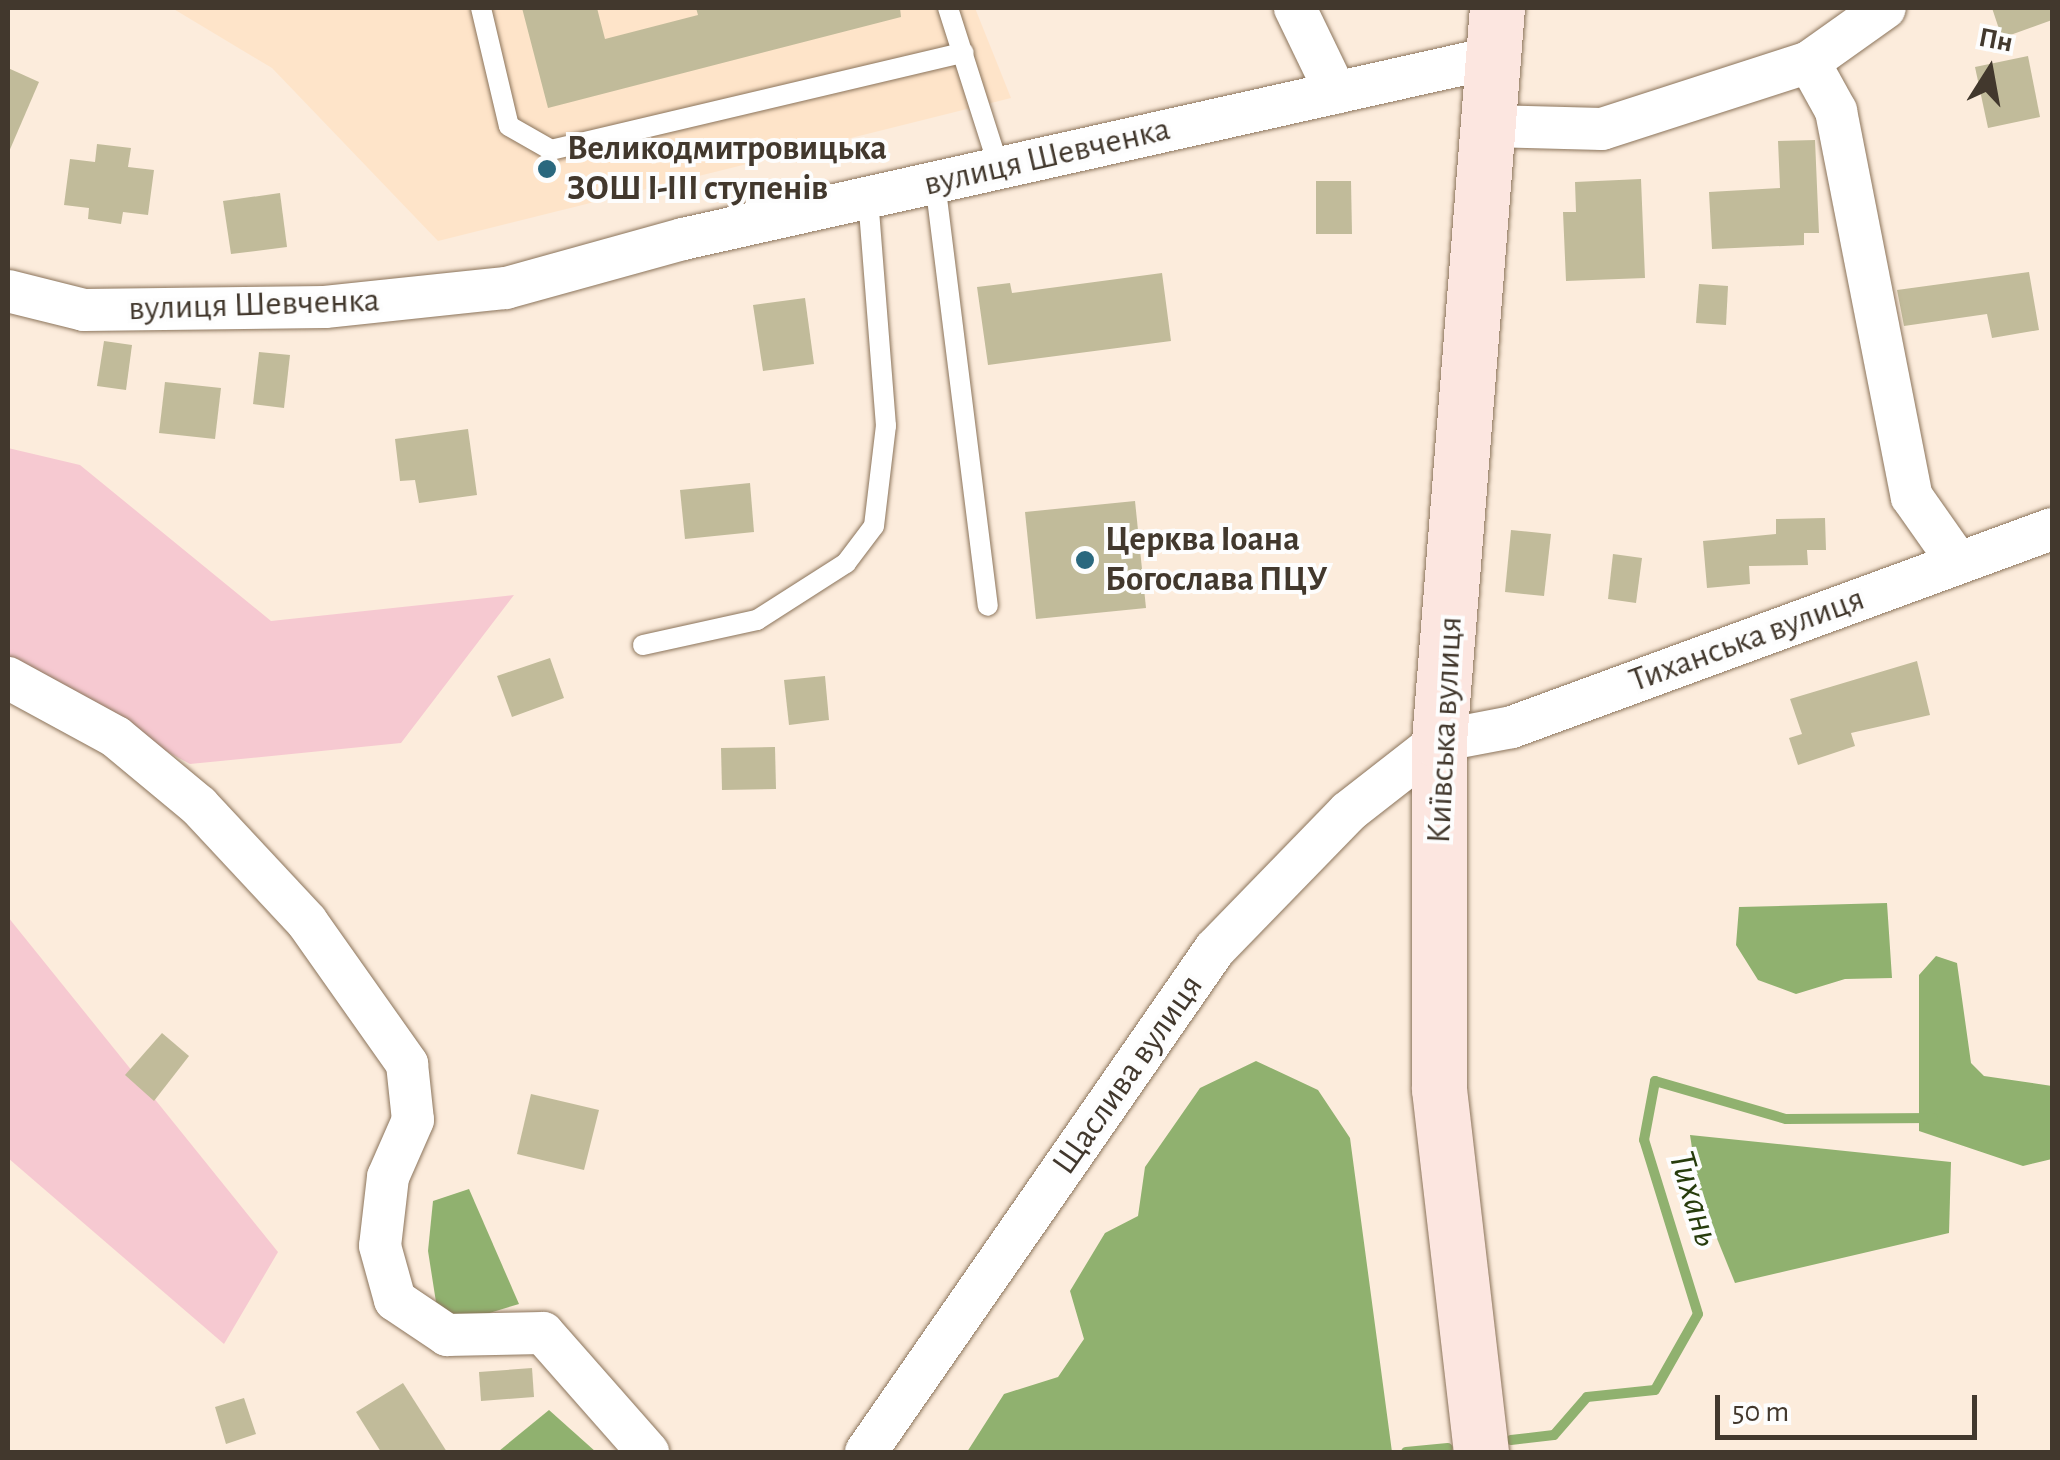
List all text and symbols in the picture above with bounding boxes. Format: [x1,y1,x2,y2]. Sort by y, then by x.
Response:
north arrow [1940,20,2040,120]
text: Пн [1976,24,2015,58]
street label: вулиця Шевченка [920,108,1174,206]
place label: Великодмитровицька ЗОШ І-ІІІ ступенів [567,128,887,210]
marker: Великодмитровицька ЗОШ І-ІІІ ступенів [536,158,558,180]
street label: вулиця Шевченка [128,280,380,330]
place label: Церква Іоана Богослава ПЦУ [1105,519,1328,601]
marker: Церква Іоана Богослава ПЦУ [1074,549,1096,571]
street label: Тиханська вулиця [1624,578,1870,702]
street label: Київська вулиця [1418,615,1472,845]
street label: Щаслива вулиця [1043,967,1213,1183]
water label: Тихань [1657,1146,1729,1252]
scale bar [1720,1375,1982,1437]
text: 50 m [1732,1397,1789,1427]

